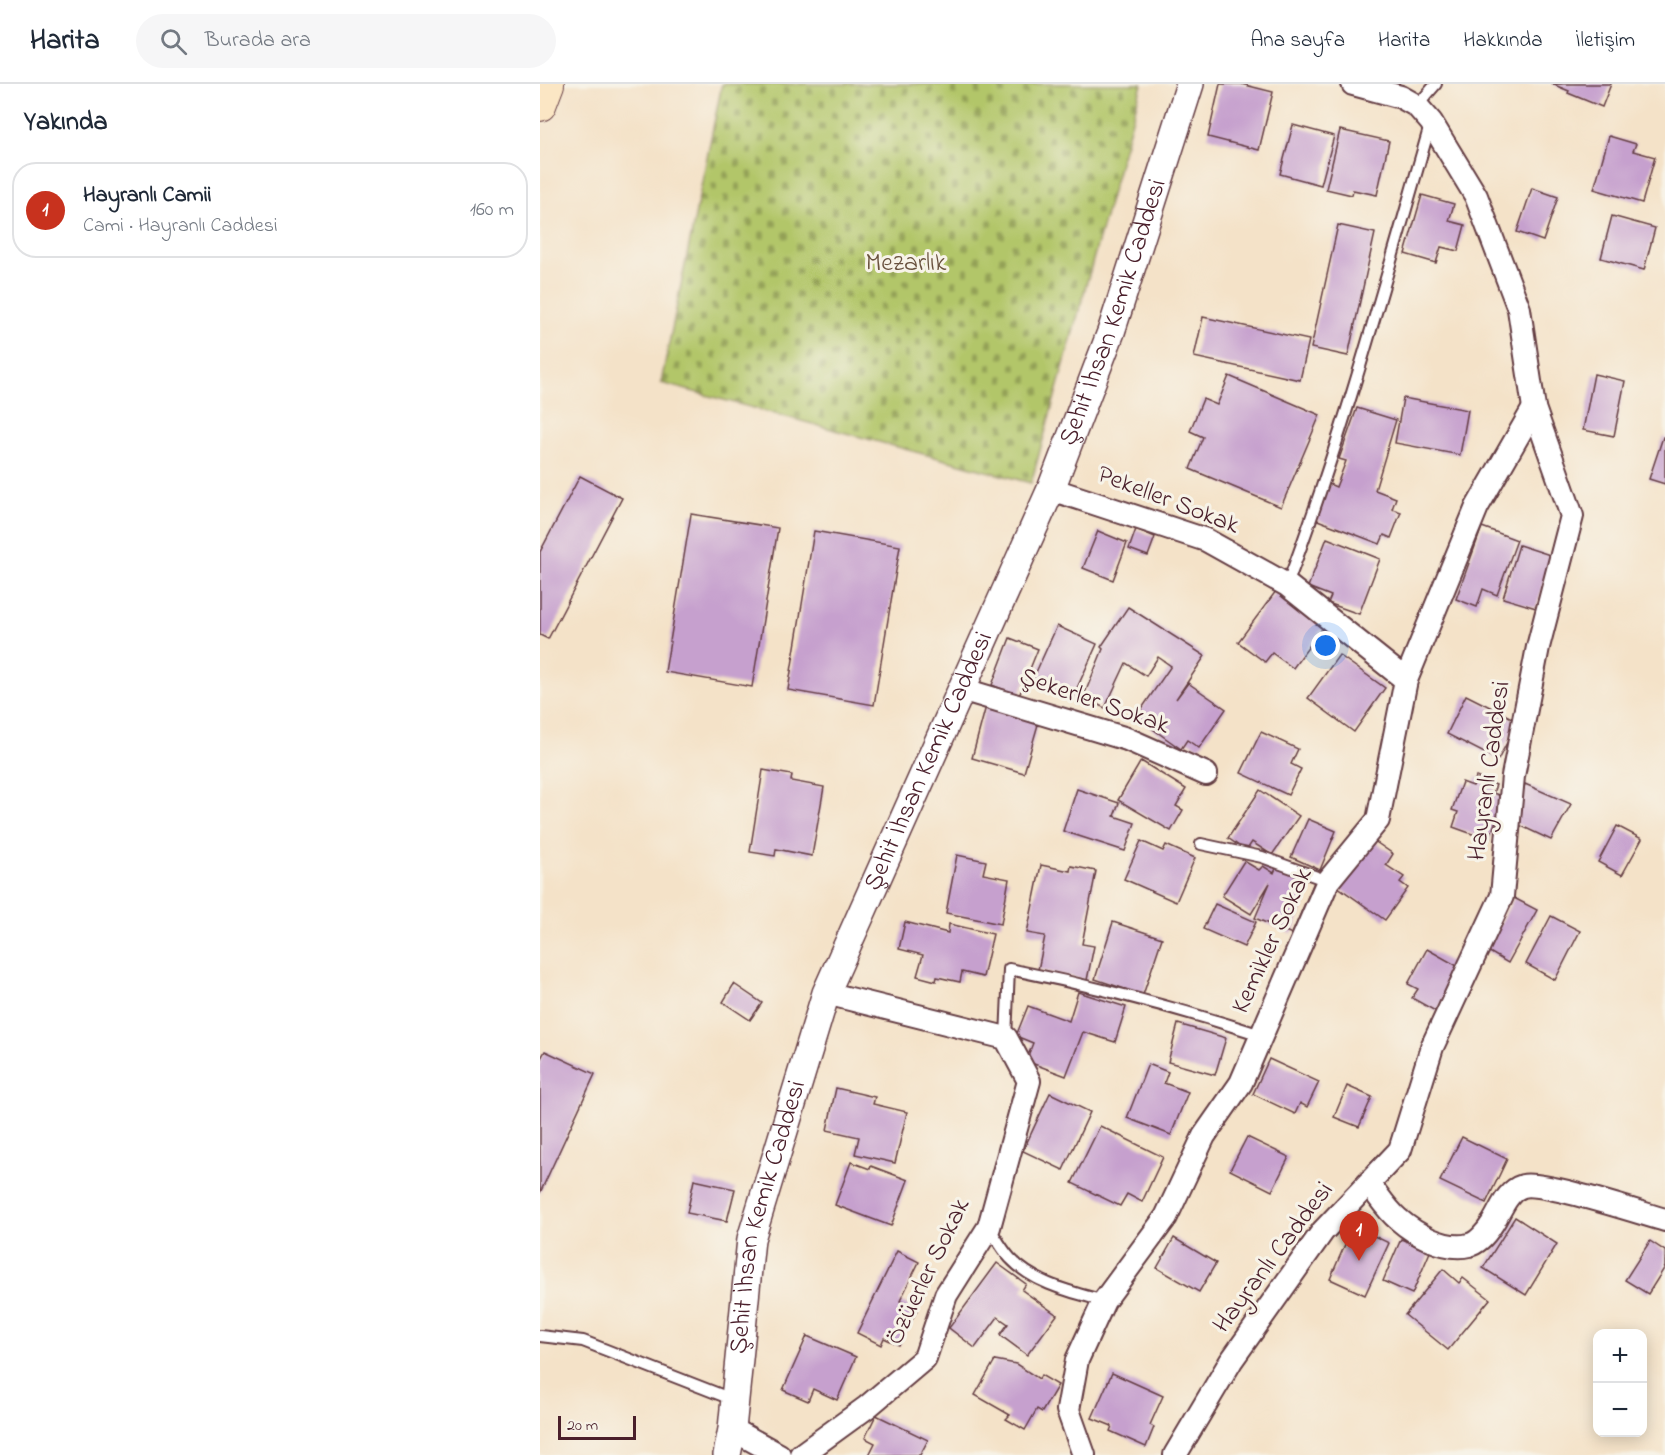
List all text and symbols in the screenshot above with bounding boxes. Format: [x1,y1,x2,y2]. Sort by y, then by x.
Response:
search box [136,14,556,68]
text: Harita [30,21,100,62]
icon: search [157,25,190,58]
text: Burada ara [205,25,311,57]
text: Ana sayfa [1250,26,1345,56]
text: Harita [1378,26,1430,56]
text: Hakkında [1463,26,1543,56]
text: İletişim [1576,26,1635,56]
text: Yakında [24,104,108,142]
street label: Şehit İhsan Kemik Caddesi [1050,174,1177,451]
text: Hayranlı Camii [83,180,212,212]
text: 1 [42,196,49,225]
text: 160 m [470,196,514,225]
text: Cami · Hayranlı Caddesi [83,212,278,241]
park label: Mezarlık [866,245,947,283]
street label: Pekeller Sokak [1091,456,1245,546]
street label: Şehit İhsan Kemik Caddesi [855,626,1004,897]
your location [1311,631,1340,660]
street label: Şekerler Sokak [1014,659,1175,746]
street label: Hayranlı Caddesi [1459,679,1521,863]
street label: Kemikler Sokak [1223,861,1324,1020]
street label: Şehit İhsan Kemik Caddesi [721,1076,817,1356]
street label: Hayranlı Caddesi [1204,1174,1344,1342]
street label: Özüerler Sokak [877,1192,981,1352]
pin: 1 [1340,1212,1378,1261]
map controls [1593,1329,1647,1437]
button: + [1593,1329,1647,1383]
button: − [1593,1383,1647,1437]
scale bar [558,1413,636,1440]
text: 20 m [567,1414,598,1438]

